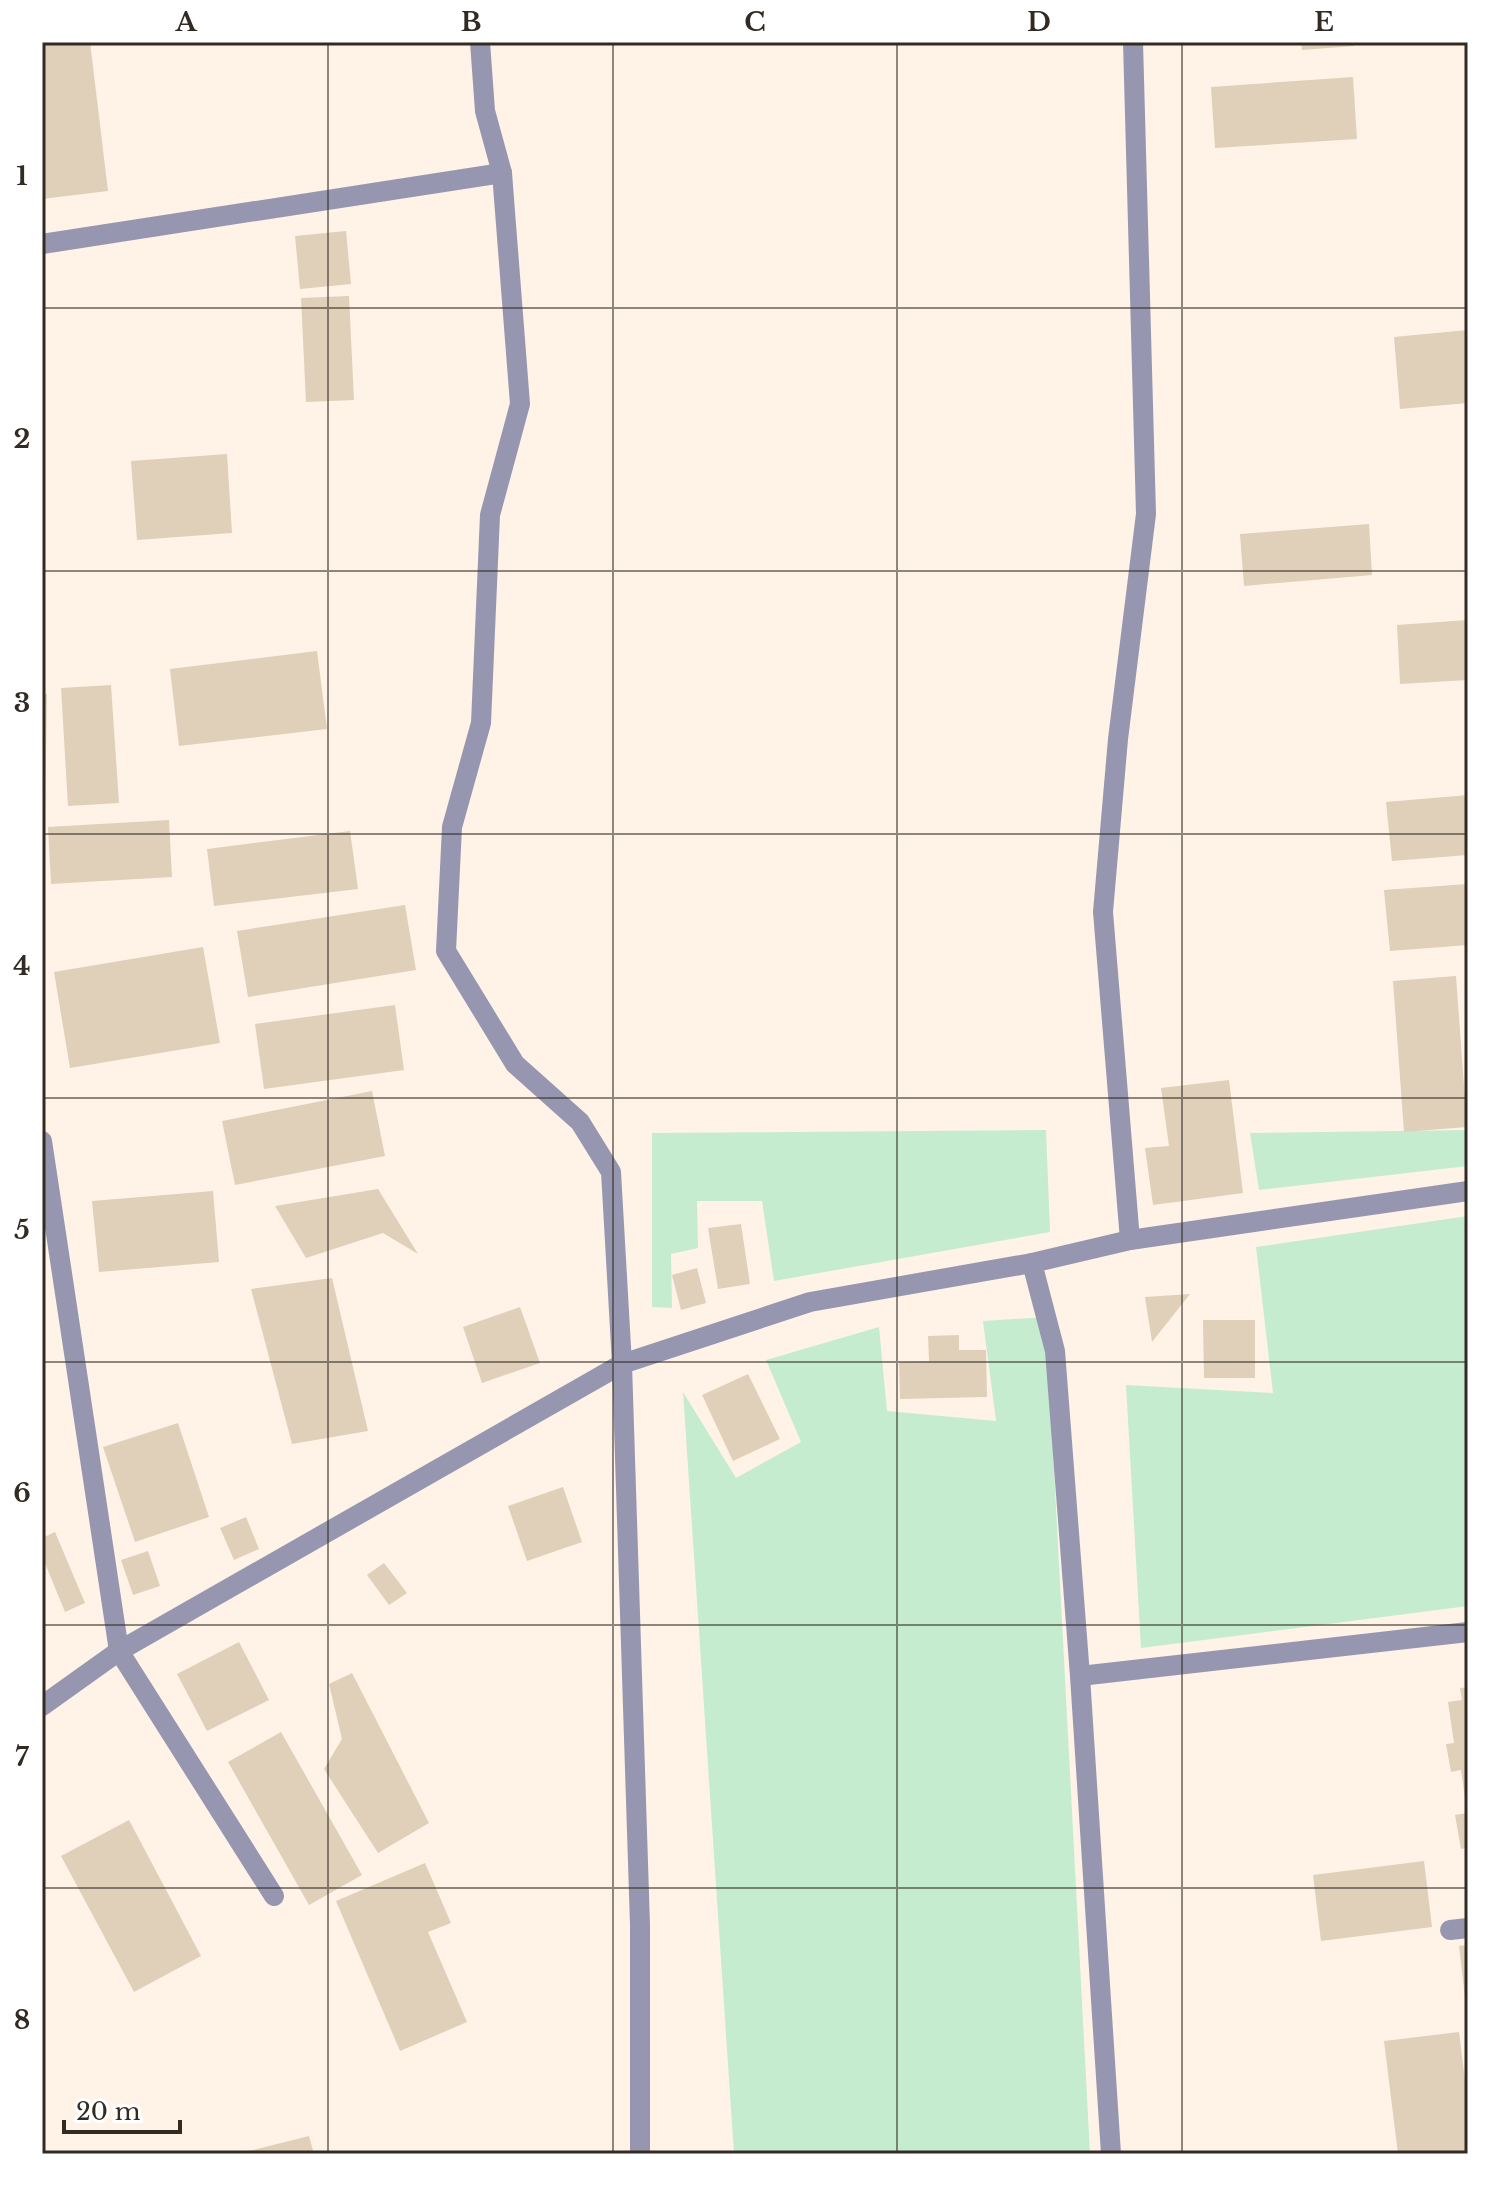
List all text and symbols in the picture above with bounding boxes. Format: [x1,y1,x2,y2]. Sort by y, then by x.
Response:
text: A [174,6,197,38]
text: B [461,6,481,38]
text: C [744,6,766,38]
text: D [1027,6,1051,38]
text: E [1314,6,1334,38]
text: 1 [16,160,28,192]
text: 2 [14,423,30,455]
text: 3 [14,687,30,719]
text: 4 [13,950,31,982]
text: 5 [14,1214,30,1246]
text: 6 [13,1477,31,1509]
text: 7 [15,1741,29,1773]
text: 8 [14,2004,30,2036]
scale bar [64,2084,180,2134]
text: 20 m [76,2097,141,2126]

